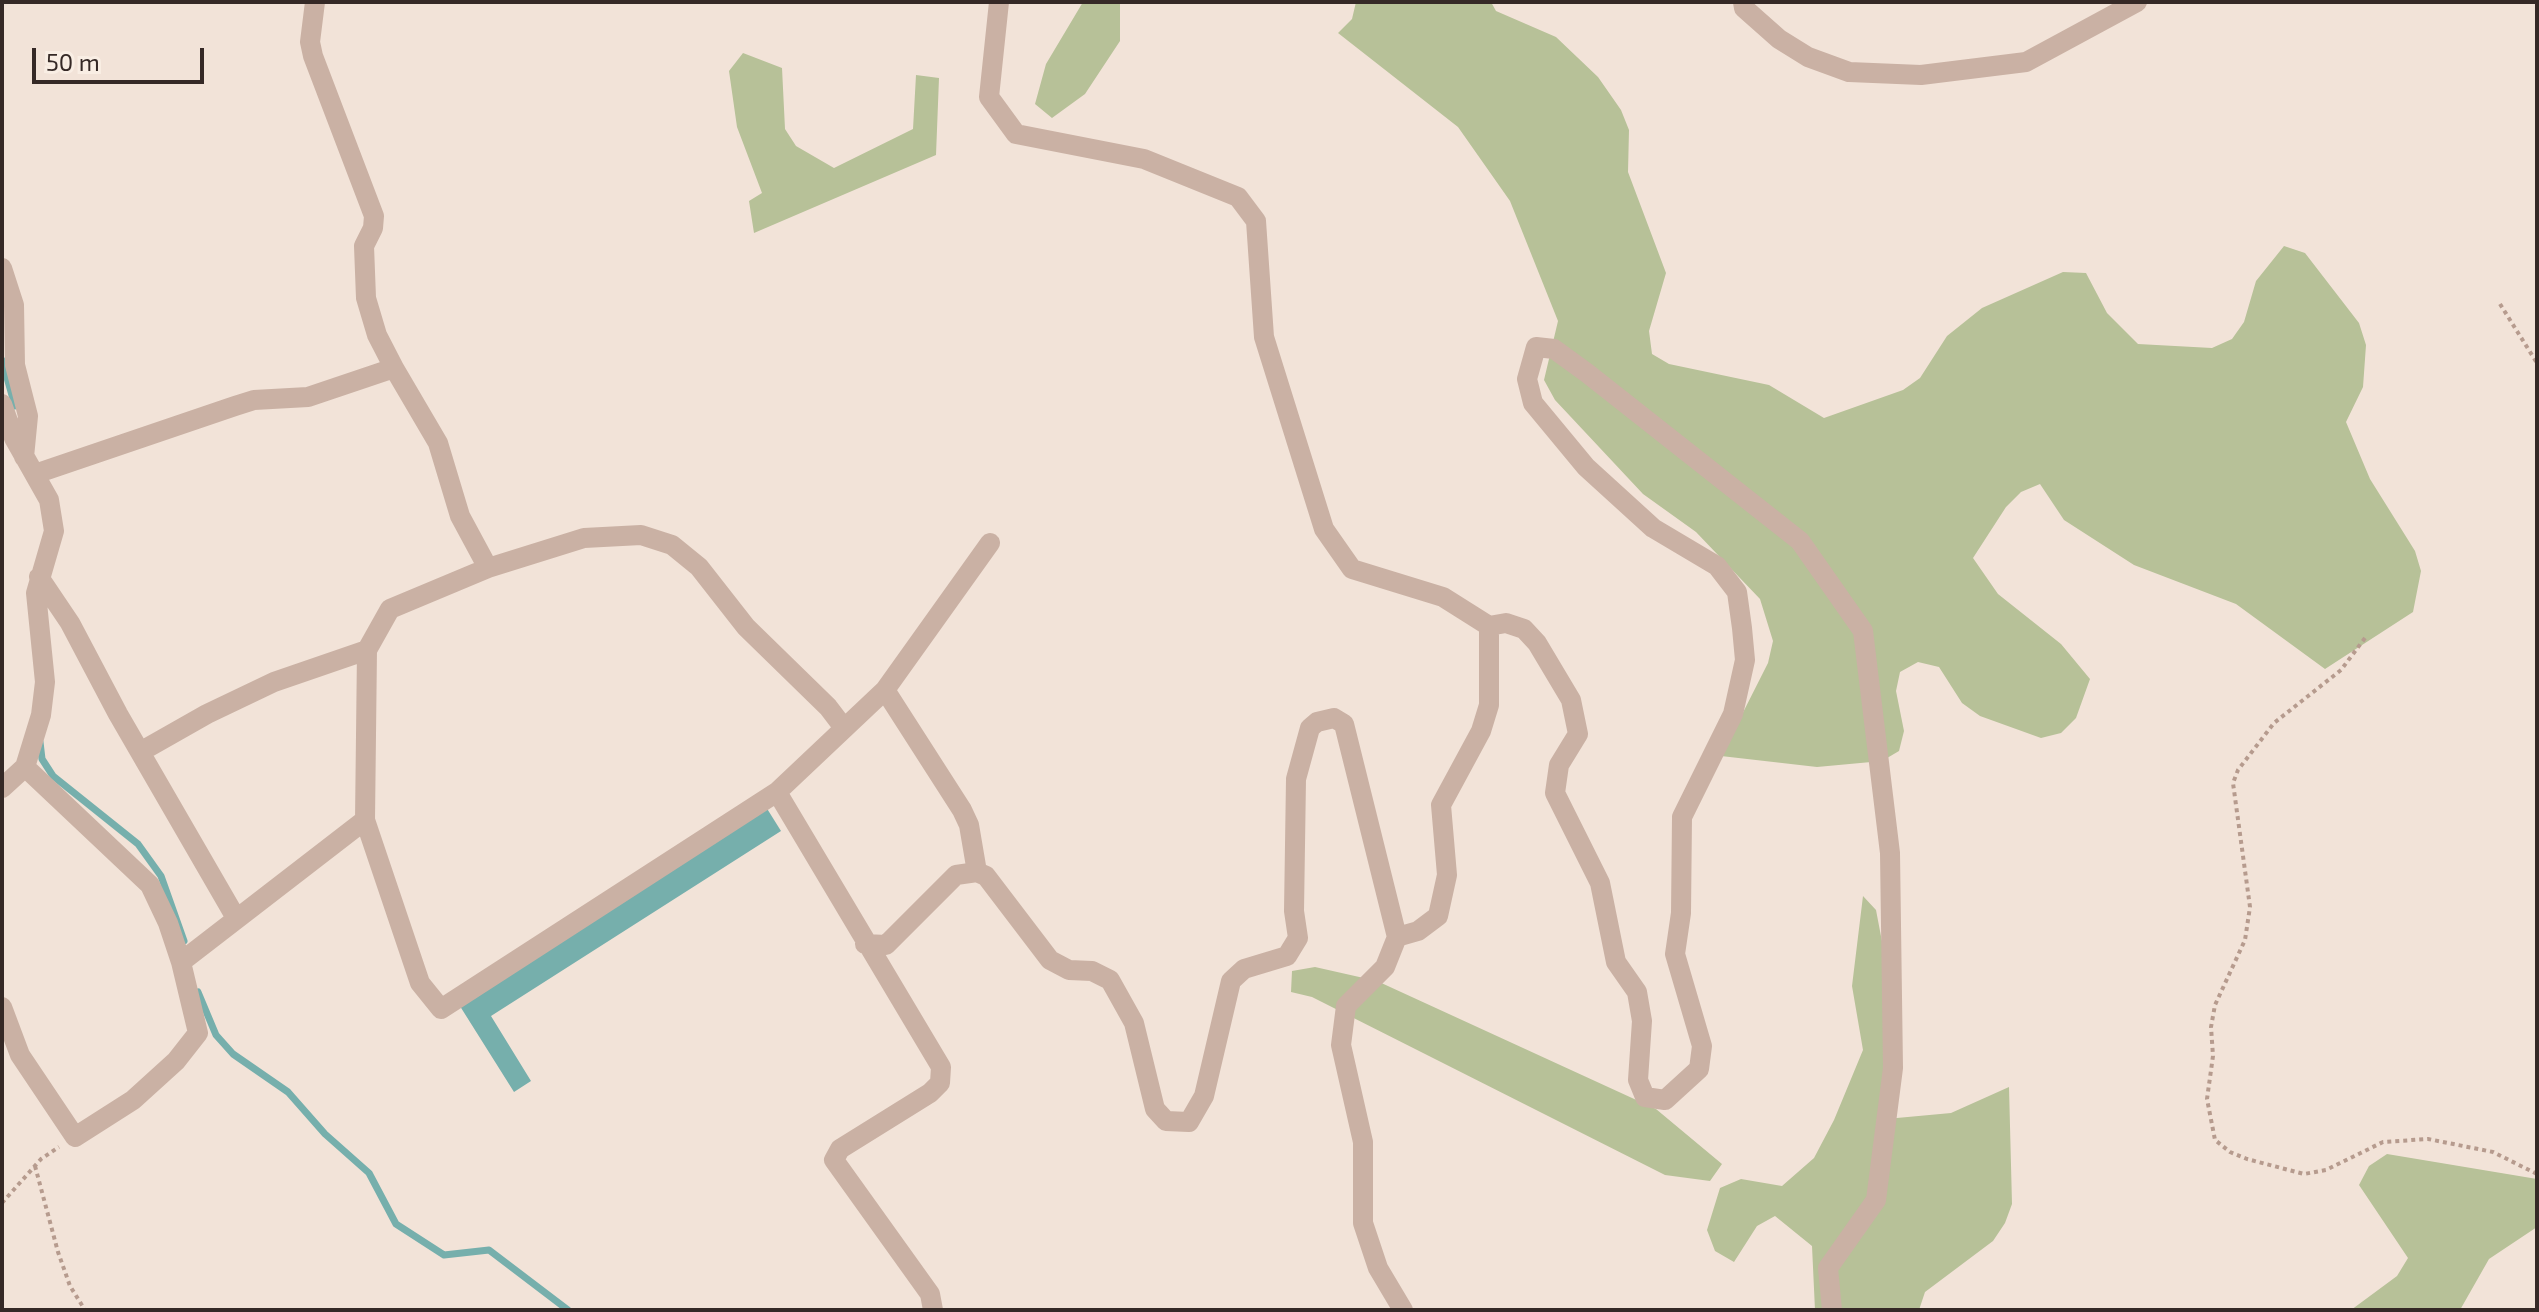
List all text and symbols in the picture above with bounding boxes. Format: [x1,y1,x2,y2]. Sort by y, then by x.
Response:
scale bar [36,32,208,82]
text: 50 m [46,47,100,76]

